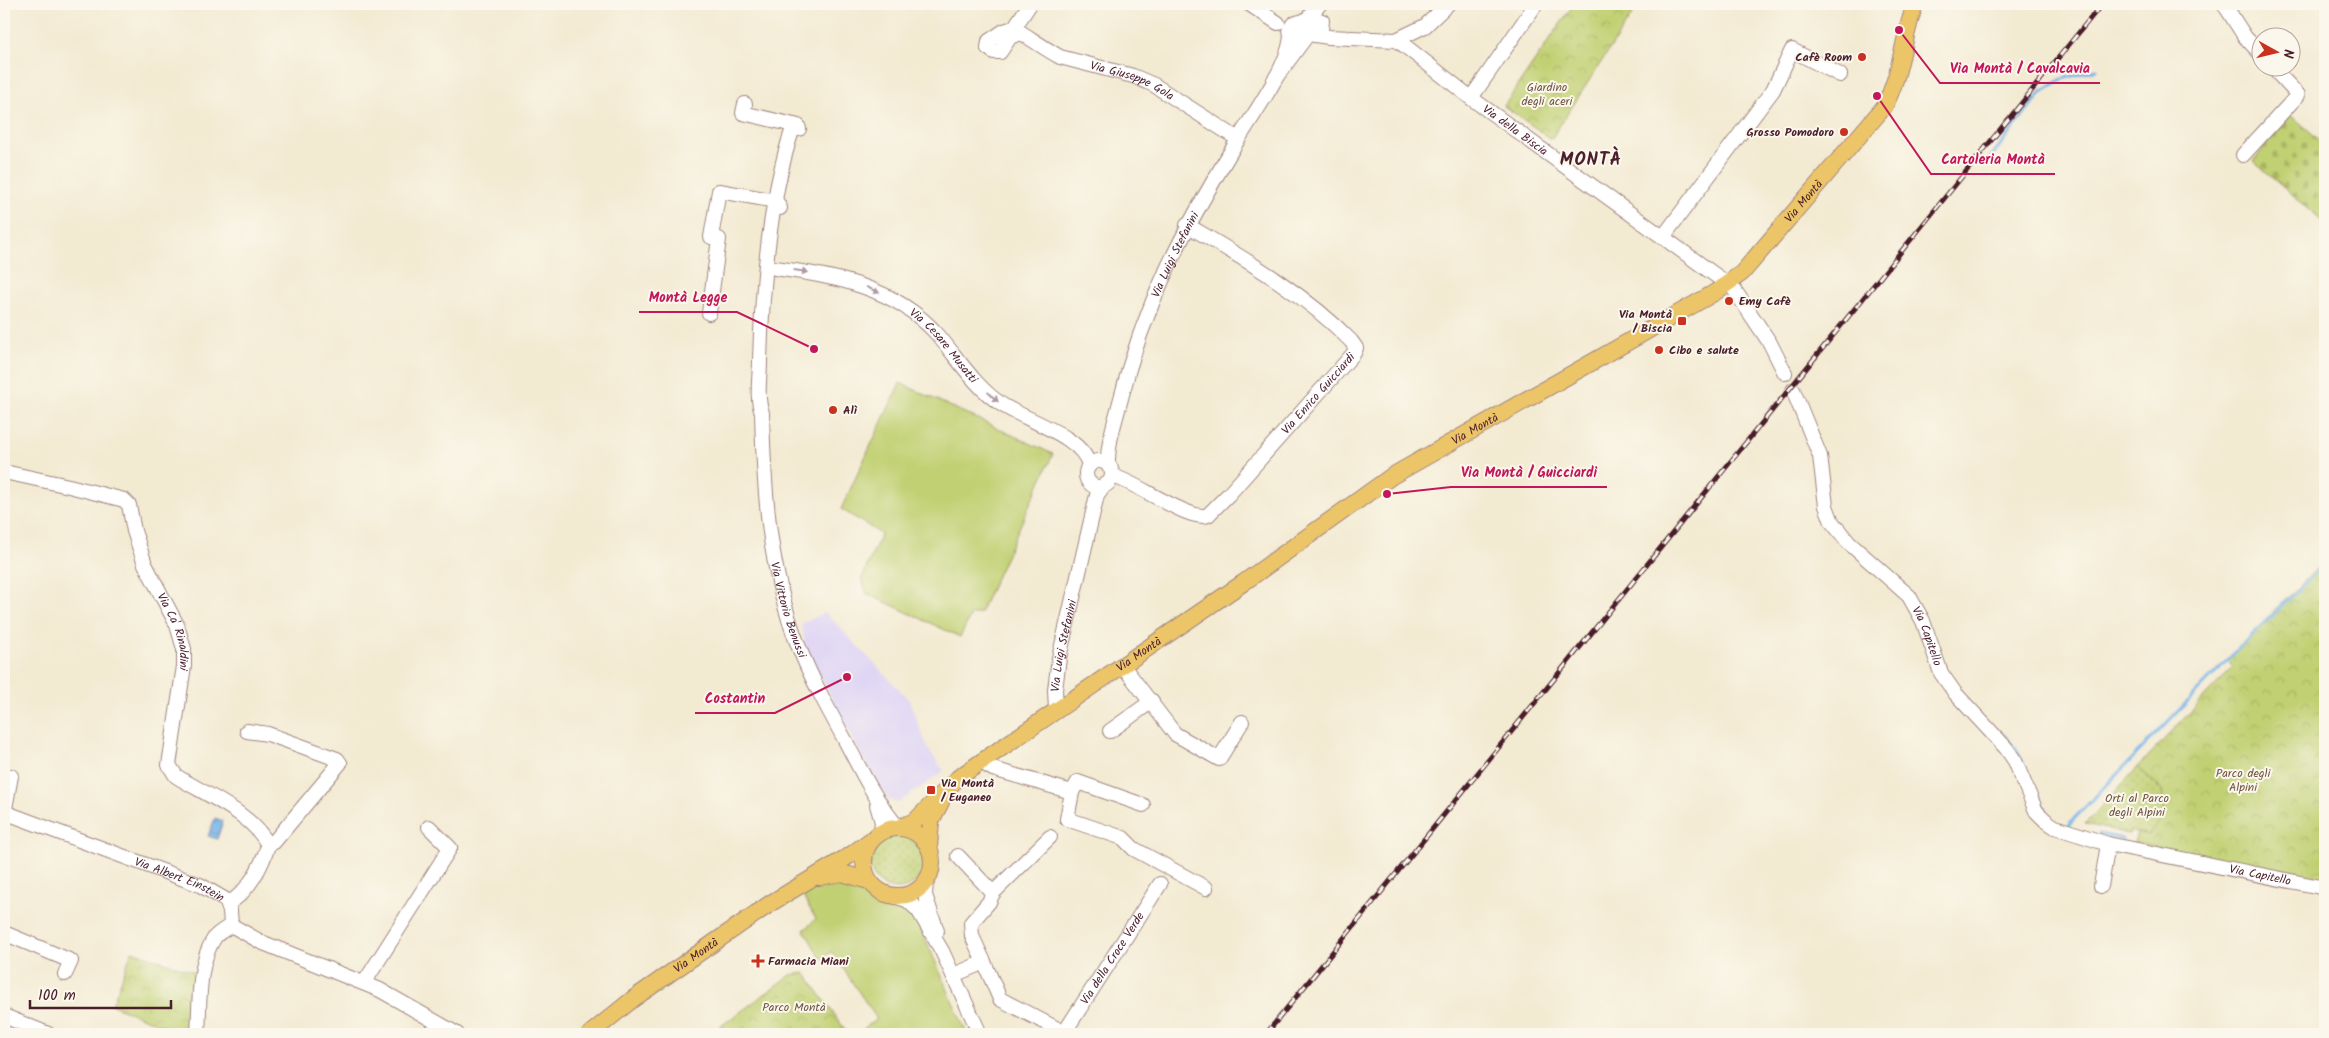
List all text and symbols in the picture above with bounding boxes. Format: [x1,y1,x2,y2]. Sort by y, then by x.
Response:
north arrow [2252,28,2302,78]
place label: Cafè Room [1795,48,1852,67]
text: N [2276,48,2299,60]
marker: Cafè Room [1856,51,1868,63]
callout: Via Montà / Cavalcavia [1940,54,2100,83]
street label: Via Giuseppe Gola [1088,56,1178,105]
text: Via Montà / Cavalcavia [1950,58,2090,80]
park label: Giardino degli aceri [1522,78,1574,111]
street label: Via della Biscia [1479,100,1552,161]
place label: Grosso Pomodoro [1747,123,1835,142]
marker: Grosso Pomodoro [1838,126,1850,138]
callout: Cartoleria Montà [1931,145,2055,174]
district label: MONTÀ [1560,146,1622,175]
text: Cartoleria Montà [1941,149,2045,171]
street label: Via Montà [1780,175,1828,227]
street label: Via Luigi Stefanini [1146,207,1204,300]
one-way arrow [793,267,809,275]
callout: Montà Legge [639,283,737,312]
one-way arrow [866,286,880,294]
text: Montà Legge [649,287,727,309]
place label: Emy Cafè [1739,292,1791,311]
marker: Emy Cafè [1723,295,1735,307]
street label: Via Cesare Musatti [906,303,983,388]
place label: Via Montà / Biscia [1619,305,1672,338]
marker: Via Montà / Biscia [1676,315,1688,327]
place label: Cibo e salute [1669,341,1739,360]
marker: Cibo e salute [1653,344,1665,356]
street label: Via Enrico Guicciardi [1277,348,1360,439]
one-way arrow [987,391,999,403]
place label: Alì [843,401,858,420]
marker: Alì [827,404,839,416]
street label: Via Montà [1448,408,1502,450]
callout: Via Montà / Guicciardi [1451,458,1607,487]
text: Via Montà / Guicciardi [1461,462,1597,484]
street label: Via Vittorio Benussi [765,560,812,662]
street label: Via Ca' Rinaldini [152,589,194,673]
street label: Via Luigi Stefanini [1045,597,1082,693]
street label: Via Capitello [1907,603,1947,668]
street label: Via Montà [1112,632,1166,677]
callout: Costantin [695,684,775,713]
text: Costantin [705,688,765,710]
park label: Parco degli Alpini [2216,764,2271,797]
place label: Via Montà / Euganeo [940,774,994,807]
marker: Via Montà / Euganeo [925,784,937,796]
park label: Orti al Parco degli Alpini [2105,789,2169,822]
street label: Via Albert Einstein [132,852,228,907]
street label: Via Capitello [2228,859,2293,890]
street label: Via della Croce Verde [1075,908,1149,1008]
street label: Via Montà [669,933,723,978]
place label: Farmacia Miani [768,952,850,971]
marker: Farmacia Miani [752,955,764,967]
scale bar [30,978,171,1010]
text: 100 m [38,984,76,1008]
park label: Parco Montà [762,998,826,1017]

